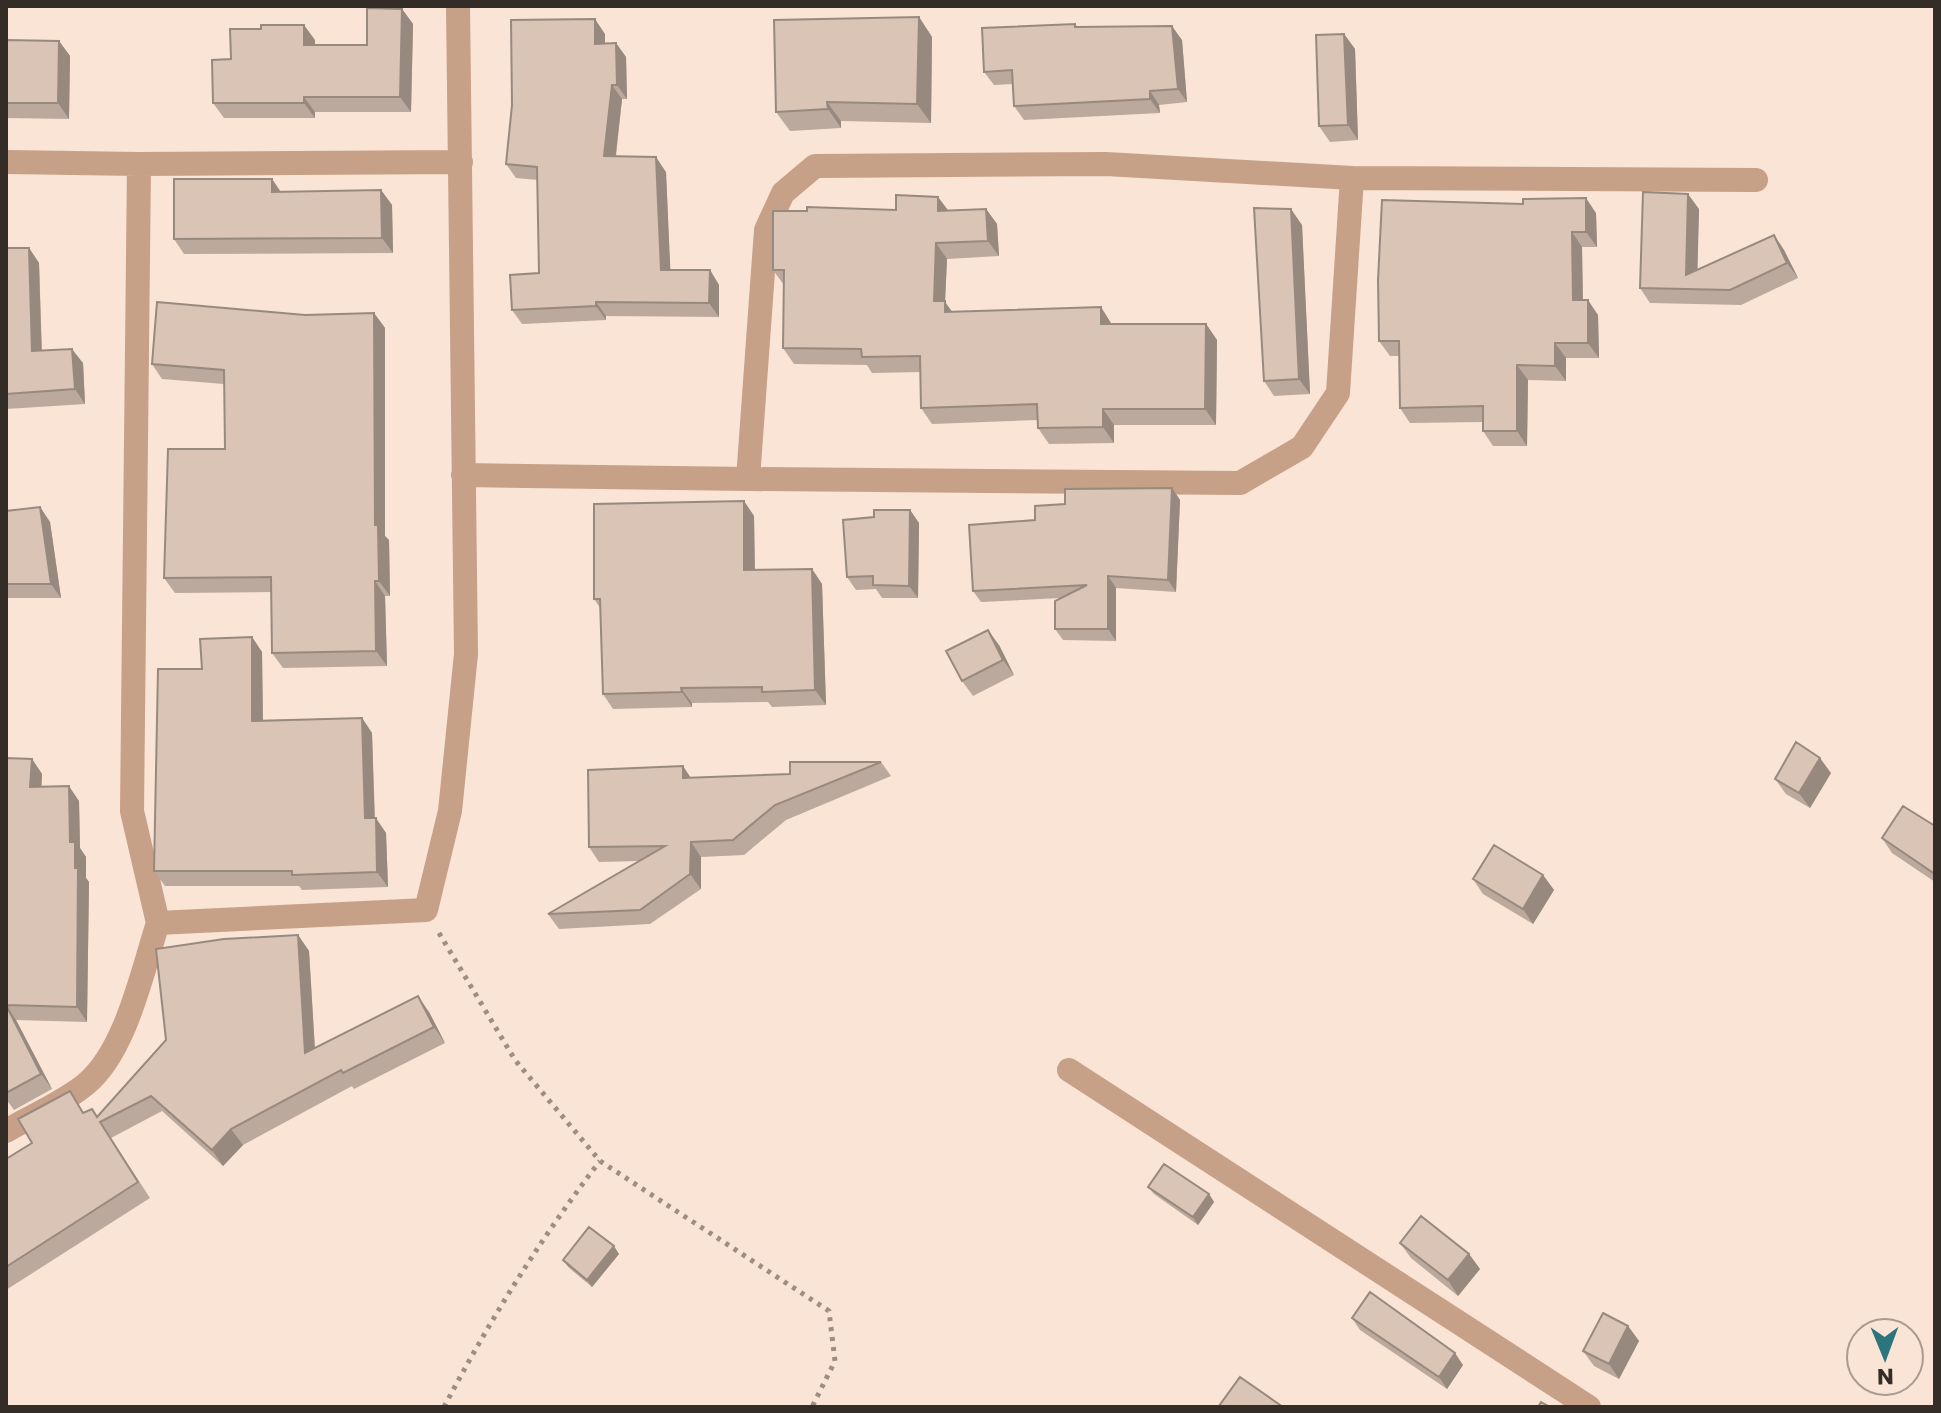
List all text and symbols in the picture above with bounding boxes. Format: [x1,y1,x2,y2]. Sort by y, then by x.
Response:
north arrow [1845,1317,1925,1397]
text: N [1877,1361,1894,1392]

